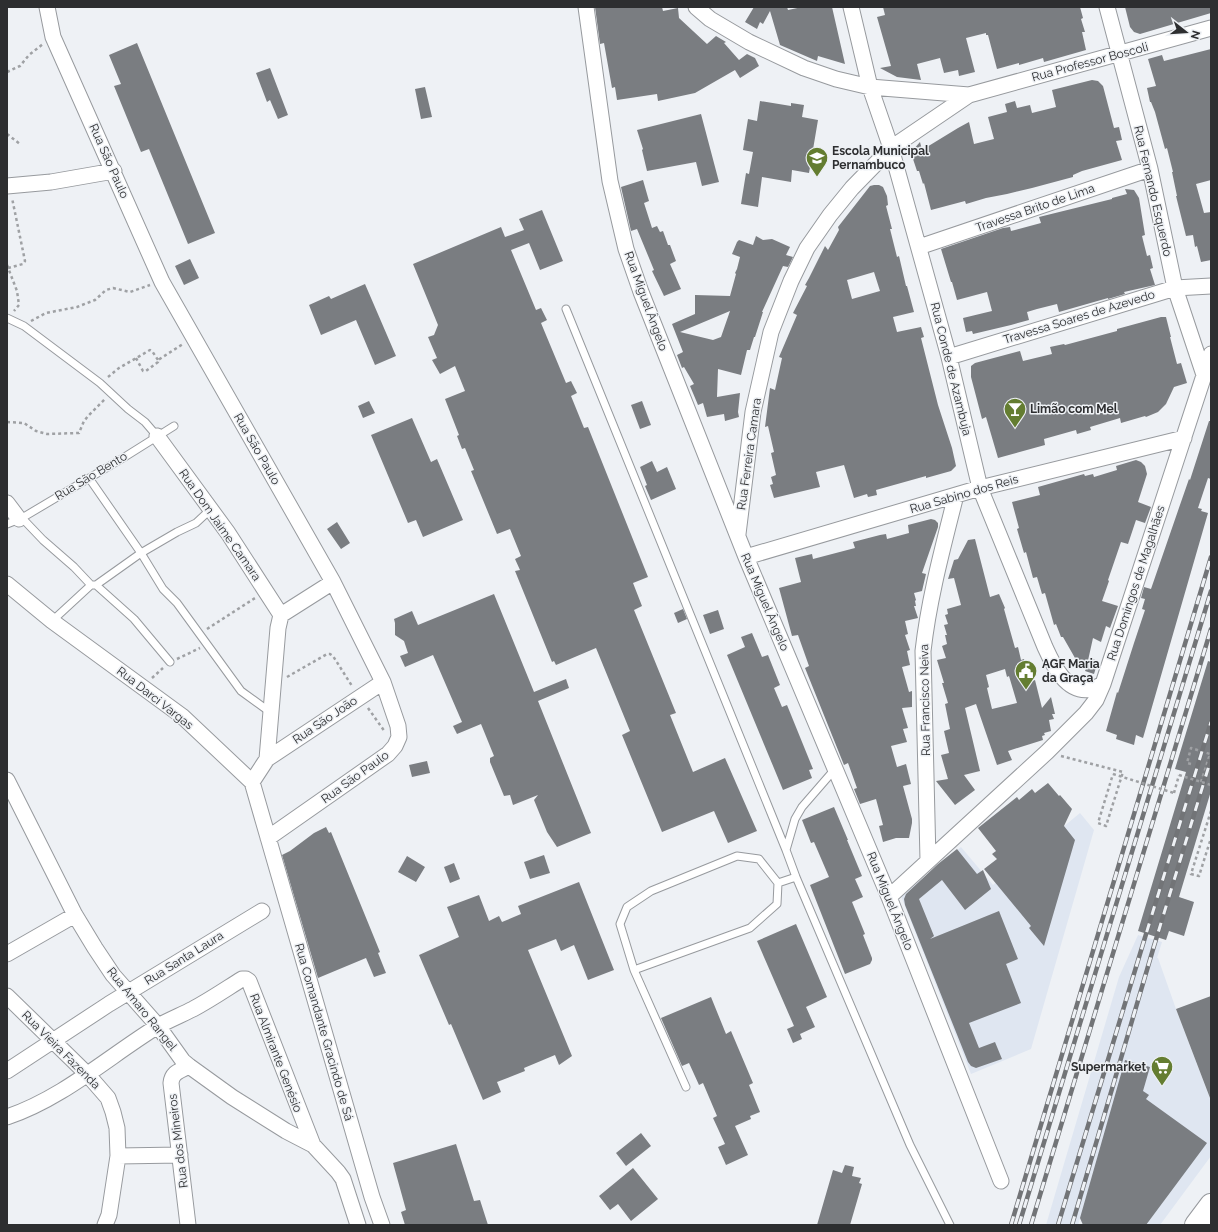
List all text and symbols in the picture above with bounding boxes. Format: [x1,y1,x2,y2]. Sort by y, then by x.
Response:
north arrow [1166,12,1206,52]
text: N [1188,29,1203,41]
street label: Rua Professor Boscoli [1030,40,1150,84]
street label: Rua São Paulo [86,122,132,200]
street label: Rua Fernando Esquerdo [1131,124,1175,258]
place label: Escola Municipal Pernambuco [832,144,929,172]
school or university icon: Escola Municipal Pernambuco [804,145,830,178]
street label: Travessa Brito de Lima [974,181,1096,235]
street label: Rua Miguel Ângelo [622,249,670,353]
street label: Travessa Soares de Azevedo [1001,287,1157,347]
street label: Rua Conde de Azambuja [928,301,974,437]
bar icon: Limão com Mel [1002,396,1028,429]
street label: Rua Ferreira Camara [734,397,764,511]
place label: Limão com Mel [1030,402,1118,416]
street label: Rua São Paulo [231,411,283,487]
street label: Rua São Bento [52,449,130,503]
street label: Rua Dom Jaime Camara [176,467,264,583]
street label: Rua Sabino dos Reis [908,472,1020,516]
street label: Rua Domingos de Magalhães [1104,503,1168,662]
street label: Rua Miguel Ângelo [738,551,792,653]
street label: Rua Francisco Neiva [917,644,933,756]
place label: AGF Maria da Graça [1042,657,1100,685]
public building icon: AGF Maria da Graça [1013,658,1039,691]
street label: Rua Darci Vargas [114,664,196,732]
street label: Rua São João [290,693,360,747]
street label: Rua São Paulo [319,748,391,806]
street label: Rua Miguel Ângelo [864,850,916,952]
street label: Rua Santa Laura [142,928,226,988]
street label: Rua Comandante Gracindo de Sá [292,942,356,1122]
street label: Rua Amaro Rangel [104,965,180,1054]
street label: Rua Almirante Genésio [247,992,305,1114]
street label: Rua Vieira Fazenda [19,1008,103,1092]
supermarket icon: Supermarket [1149,1054,1175,1087]
place label: Supermarket [1071,1060,1146,1074]
street label: Rua dos Mineiros [165,1093,191,1189]

